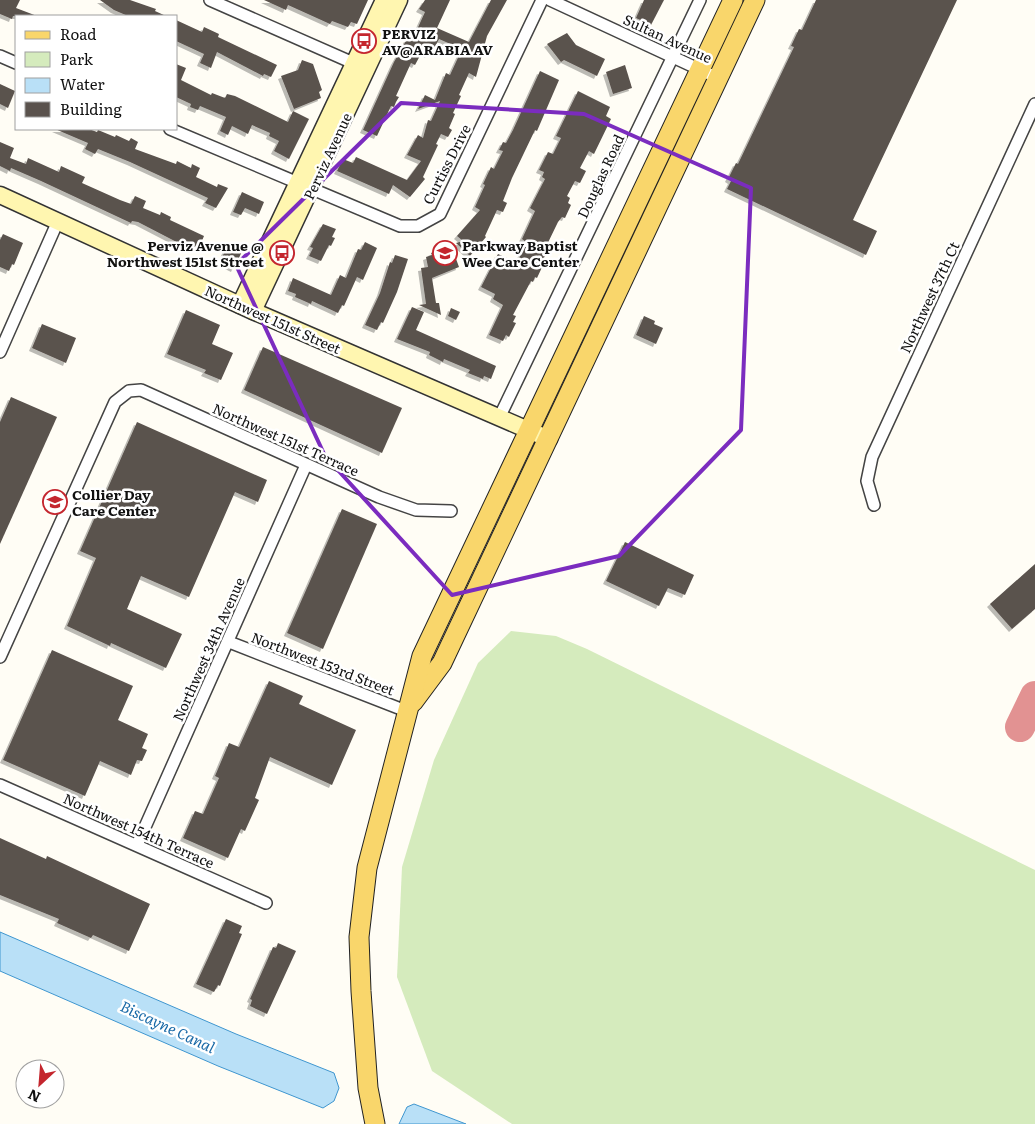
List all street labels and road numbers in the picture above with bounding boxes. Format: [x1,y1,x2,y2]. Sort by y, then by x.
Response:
street label: Sultan Avenue [620,9,716,67]
street label: Perviz Avenue [298,109,356,203]
street label: Curtiss Drive [417,120,475,208]
street label: Douglas Road [572,130,628,221]
street label: Northwest 37th Ct [894,238,964,356]
street label: Northwest 151st Street [202,280,344,358]
street label: Northwest 151st Terrace [210,398,362,480]
street label: Northwest 34th Avenue [167,574,249,724]
street label: Northwest 153rd Street [249,626,398,700]
street label: Northwest 154th Terrace [60,788,218,872]

